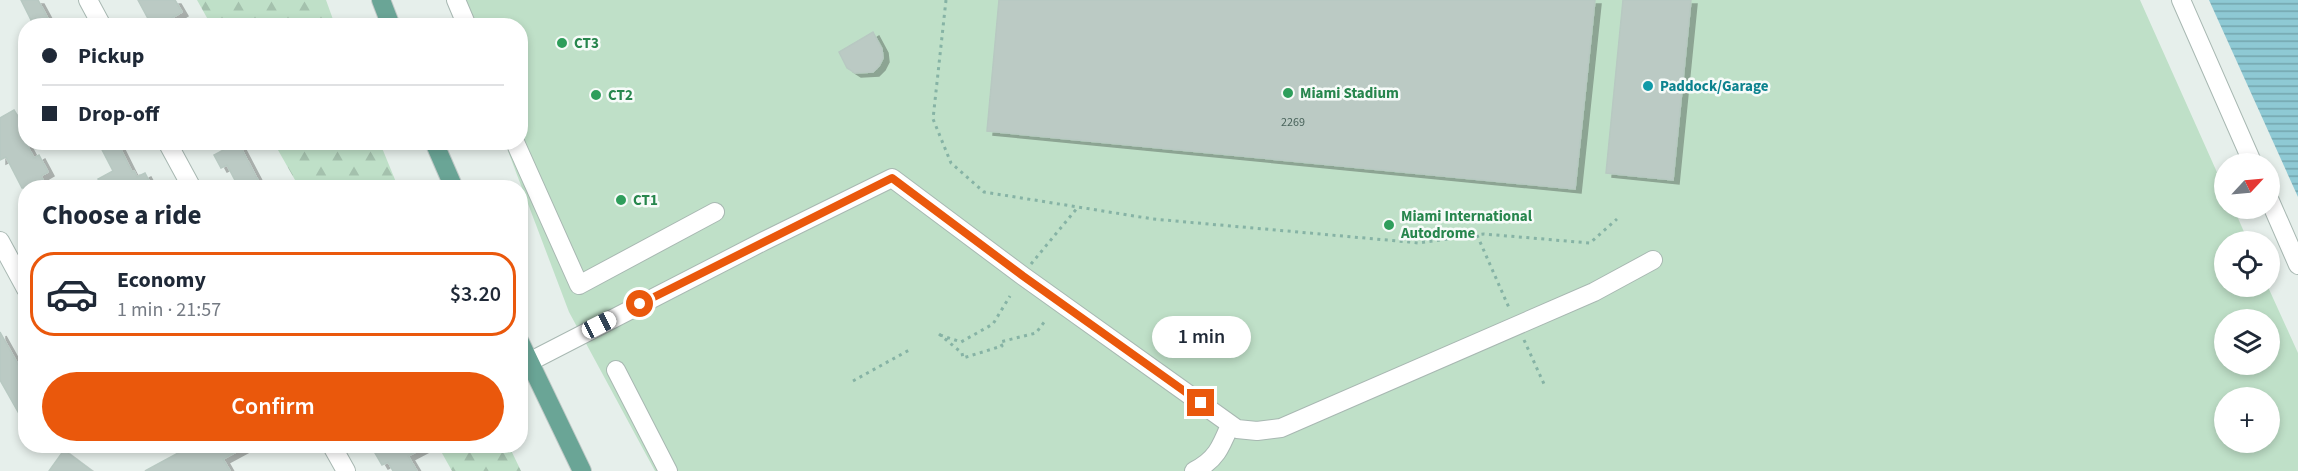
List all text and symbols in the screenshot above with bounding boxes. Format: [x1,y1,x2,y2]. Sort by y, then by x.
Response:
place label: CT3 [574,33,599,54]
marker: CT3 [555,36,569,50]
text: Pickup [78,40,144,72]
place label: Paddock/Garage [1660,76,1769,97]
marker: Paddock/Garage [1641,79,1655,93]
place label: Miami Stadium [1300,83,1399,104]
place label: CT2 [608,85,633,106]
marker: Miami Stadium [1281,86,1295,100]
marker: CT2 [589,88,603,102]
text: Drop-off [78,98,159,130]
house number: 2269 [1281,114,1305,131]
north arrow [2214,153,2280,219]
map controls [2214,153,2280,453]
place label: CT1 [633,190,658,211]
marker: CT1 [614,193,628,207]
text: Choose a ride [42,196,202,235]
place label: Miami International Autodrome [1400,206,1533,244]
marker: Miami International Autodrome [1382,218,1396,232]
button: locate [2214,231,2280,297]
text: Economy [117,264,206,296]
icon: car [45,267,99,321]
text: $3.20 [450,278,501,310]
route start [626,290,653,317]
text: 1 min · 21:57 [117,296,221,324]
car [579,309,619,341]
button: layers [2214,309,2280,375]
callout: 1 min [1152,316,1250,358]
text: 1 min [1178,323,1225,351]
button: Confirm [42,372,504,441]
button: + [2214,387,2280,453]
route end [1187,389,1214,416]

